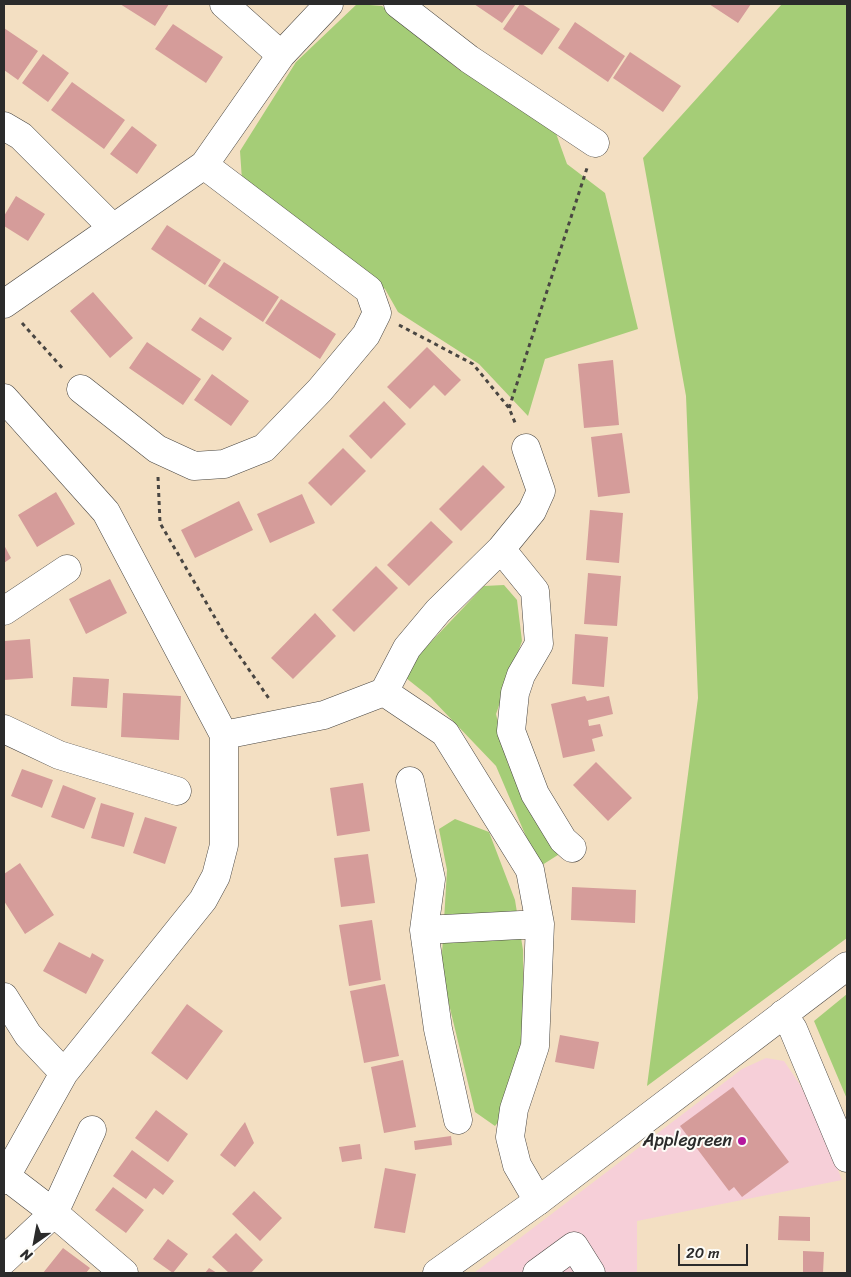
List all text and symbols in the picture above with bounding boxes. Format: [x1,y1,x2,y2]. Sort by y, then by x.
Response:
place label: Applegreen [643,1130,732,1152]
marker: Applegreen [736,1135,748,1147]
north arrow [10,1217,60,1267]
scale bar [681,1234,751,1266]
text: 20 m [686,1240,720,1266]
text: N [16,1242,37,1268]

